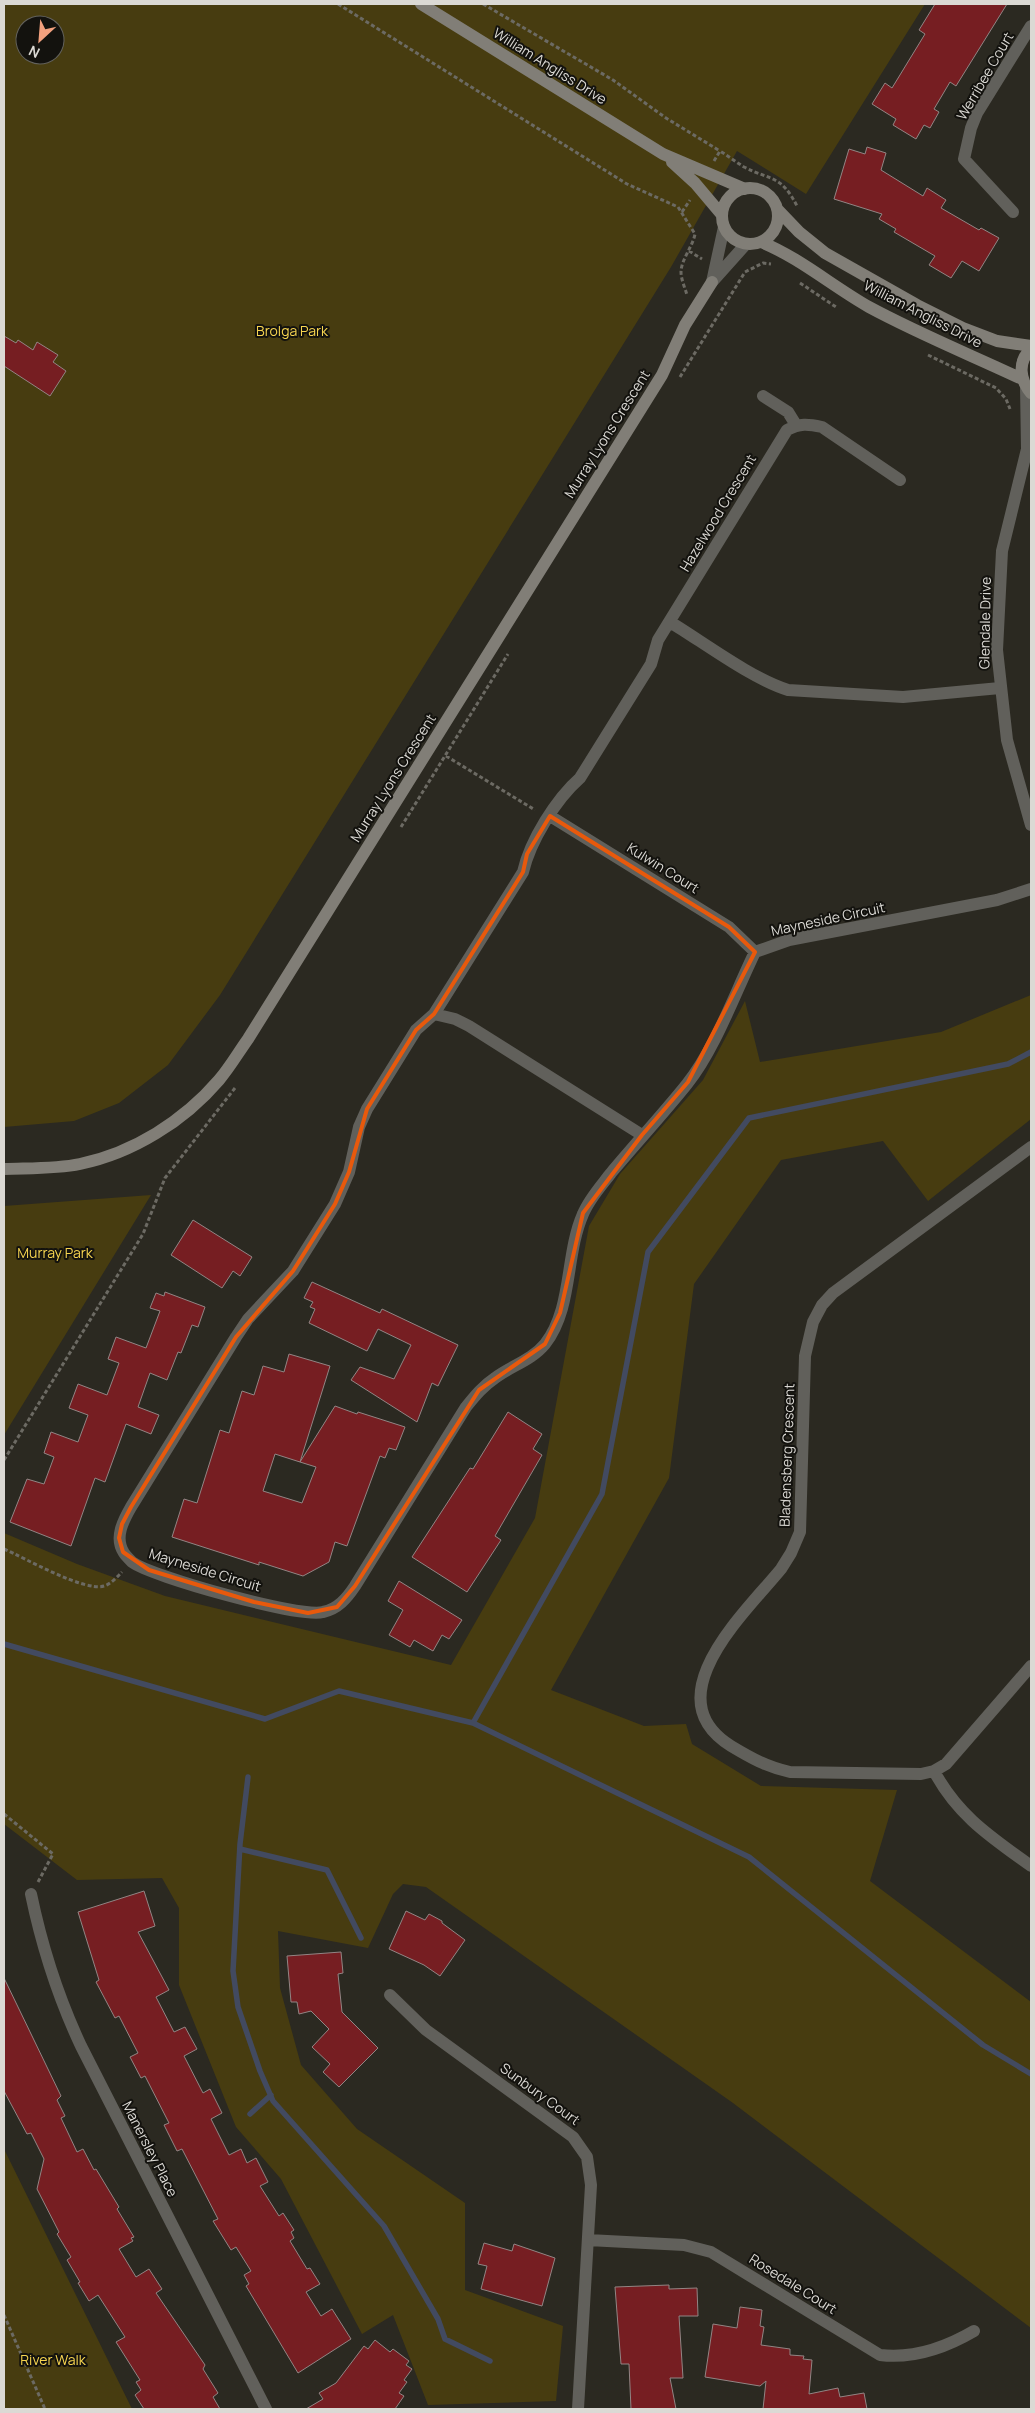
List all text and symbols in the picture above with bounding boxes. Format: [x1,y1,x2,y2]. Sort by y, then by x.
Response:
north arrow [15,15,65,65]
street label: William Angliss Drive [490,23,611,108]
street label: Werribee Court [952,28,1018,123]
text: N [25,41,43,63]
street label: William Angliss Drive [861,275,986,352]
park label: Brolga Park [256,321,329,340]
street label: Murray Lyons Crescent [559,366,654,501]
street label: Hazelwood Crescent [675,450,760,575]
street label: Glendale Drive [974,577,995,669]
street label: Murray Lyons Crescent [345,710,440,845]
street label: Kulwin Court [624,838,703,898]
street label: Mayneside Circuit [769,897,887,940]
park label: Murray Park [17,1243,94,1262]
street label: Bladensberg Crescent [774,1382,799,1527]
street label: Mayneside Circuit [147,1543,264,1596]
street label: Sunbury Court [497,2058,584,2129]
street label: Manersley Place [118,2098,183,2200]
street label: Rosedale Court [746,2249,841,2318]
park label: River Walk [20,2350,87,2369]

